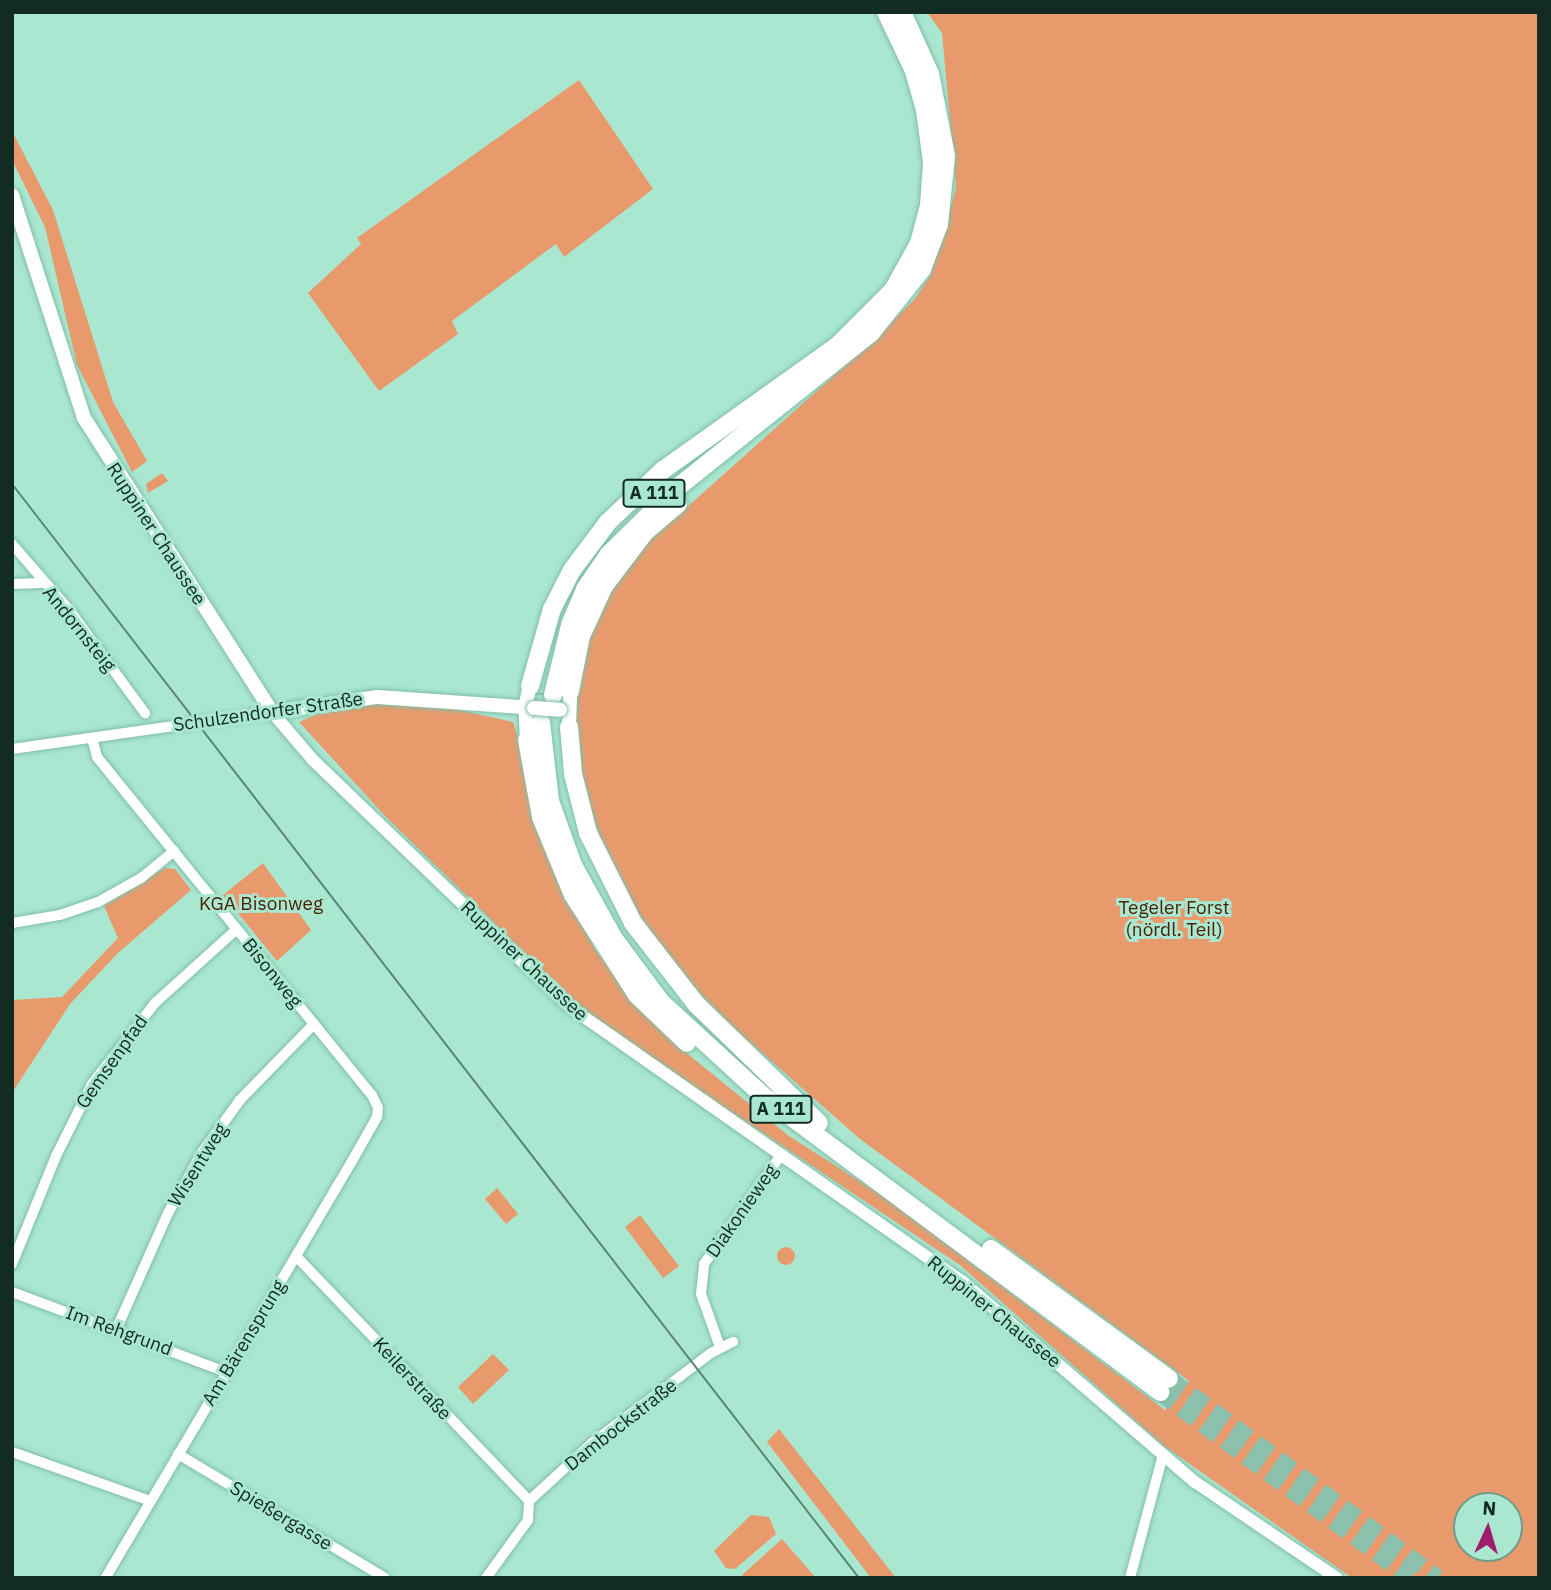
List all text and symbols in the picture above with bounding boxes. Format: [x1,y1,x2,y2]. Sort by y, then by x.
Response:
street label: Ruppiner Chaussee [101,459,211,609]
road number: A 111 [622,478,686,508]
street label: Andornsteig [38,582,120,676]
street label: Schulzendorfer Straße [172,687,364,737]
park label: KGA Bisonweg [199,893,323,915]
street label: Ruppiner Chaussee [456,896,592,1026]
park label: Tegeler Forst (nördl. Teil) [1118,897,1230,941]
street label: Bisonweg [237,934,307,1012]
street label: Gemsenpfad [71,1011,153,1113]
road number: A 111 [750,1094,812,1124]
street label: Wisentweg [163,1119,233,1211]
street label: Diakonieweg [701,1160,783,1262]
street label: Ruppiner Chaussee [923,1251,1065,1373]
street label: Am Bärensprung [197,1276,291,1410]
street label: Im Rehgrund [63,1301,175,1361]
street label: Keilerstraße [368,1333,456,1425]
street label: Dambockstraße [560,1374,682,1476]
street label: Spießergasse [226,1477,336,1555]
north arrow [1453,1492,1523,1562]
text: N [1482,1496,1497,1520]

